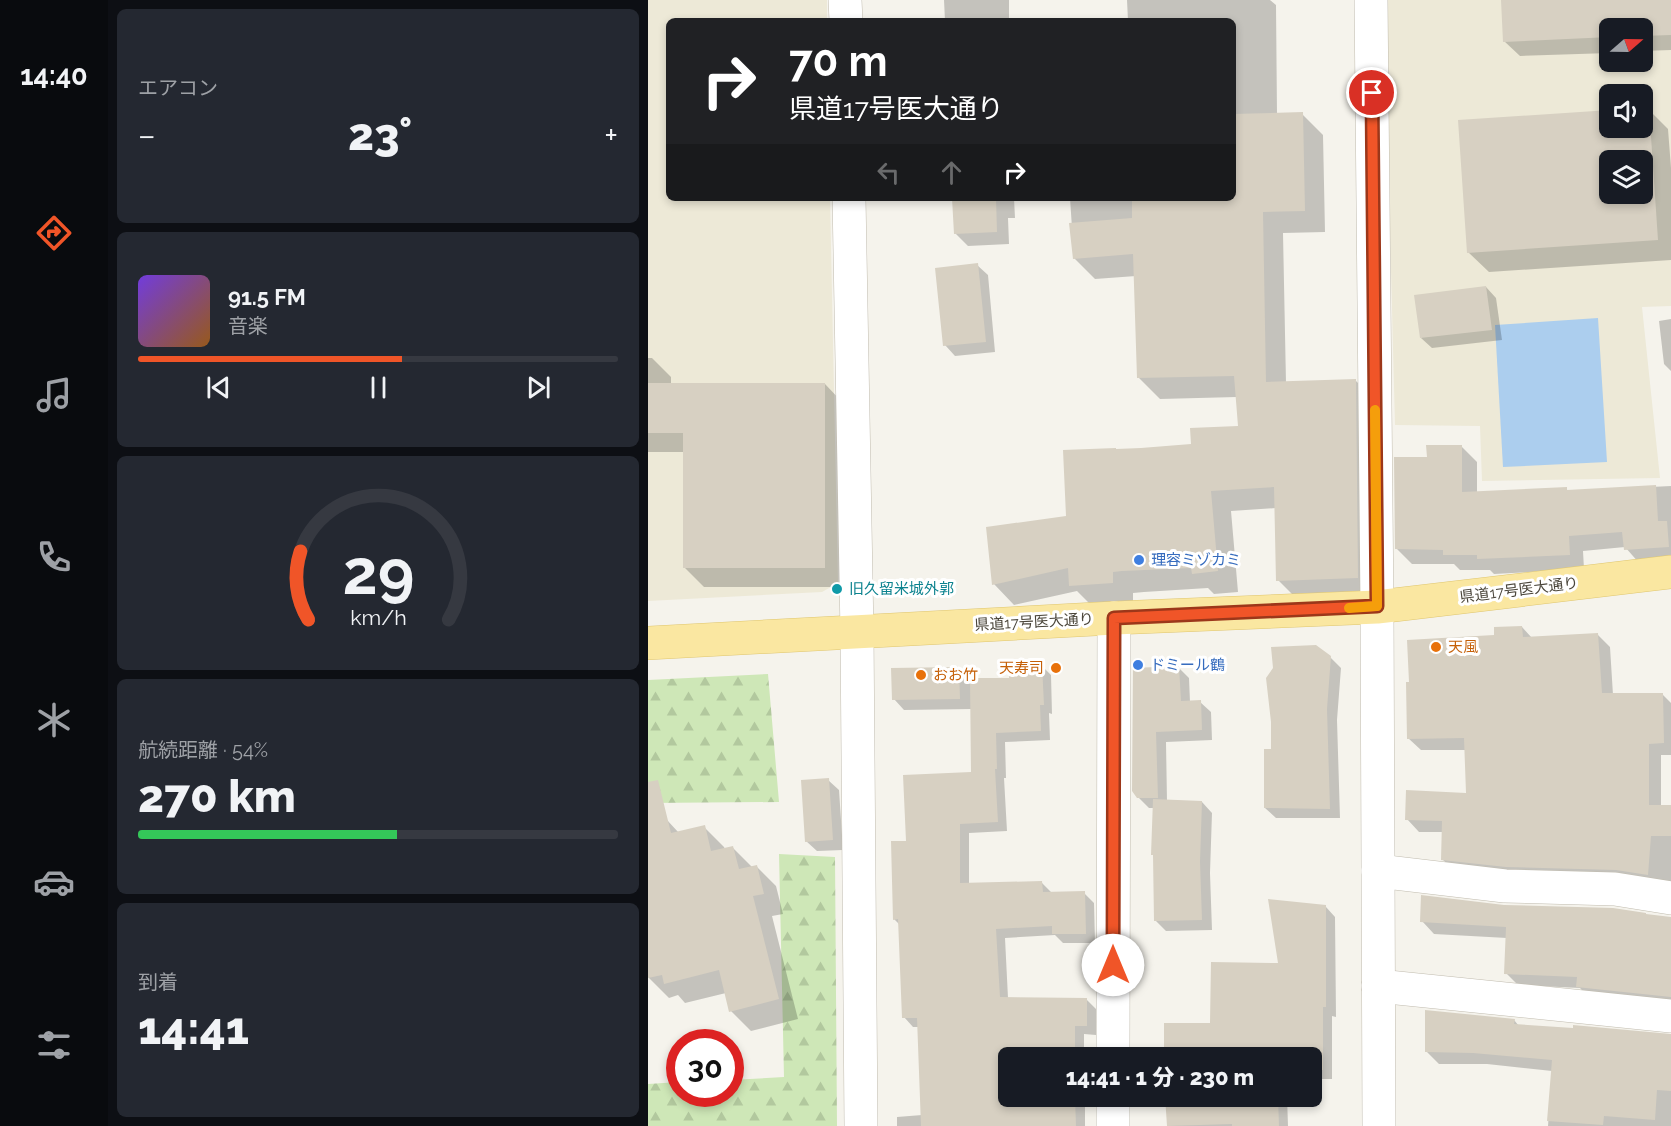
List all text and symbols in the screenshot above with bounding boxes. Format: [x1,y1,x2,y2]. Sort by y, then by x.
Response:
north arrow [1599,18,1653,72]
map controls [1599,18,1653,204]
text: 70 m [789,37,888,86]
icon: right [690,42,768,120]
text: 14:40 [20,60,88,91]
pin [1346,67,1397,118]
text: エアコン [138,76,218,100]
icon: arrive [1355,76,1388,109]
button: sound [1599,84,1653,138]
text: 県道17号医大通り [789,93,1004,124]
text: 23° [348,108,412,161]
text: − [138,116,156,155]
text: + [604,116,618,155]
button: layers [1599,150,1653,204]
icon: left [872,156,905,189]
icon: ahead [935,156,968,189]
icon: right [998,156,1031,189]
icon: directions [33,212,75,254]
text: 91.5 FM [228,284,306,310]
text: 音楽 [228,314,268,338]
icon: previous [202,371,235,404]
icon: pause [362,371,395,404]
icon: next [522,371,555,404]
icon: music [33,374,75,416]
text: 29 [342,535,414,609]
icon: phone [33,536,75,578]
place label: 理容ミゾカミ [1151,551,1241,569]
marker: 理容ミゾカミ [1132,553,1146,567]
street label: 県道17号医大通り [1459,574,1579,606]
place label: 旧久留米城外郭 [849,580,954,598]
marker: 旧久留米城外郭 [830,582,844,596]
text: km/h [350,605,406,630]
street label: 県道17号医大通り [974,610,1094,634]
place label: 天風 [1448,638,1478,656]
marker: 天風 [1429,640,1443,654]
place label: ドミール鶴 [1150,656,1225,674]
marker: ドミール鶴 [1131,658,1145,672]
place label: 天寿司 [999,659,1044,677]
marker: 天寿司 [1049,661,1063,675]
place label: おお竹 [933,666,978,684]
marker: おお竹 [914,668,928,682]
icon: climate [33,699,75,741]
text: 航続距離 · 54% [138,738,268,762]
text: 270 km [138,770,296,823]
icon: car [33,861,75,903]
position arrow [1081,933,1145,997]
text: 到着 [138,970,178,994]
text: 14:41 [138,1002,249,1055]
icon: filters [33,1024,75,1066]
speed limit sign: 30 [666,1029,744,1107]
text: 14:41 · 1 分 · 230 m [1066,1064,1254,1090]

